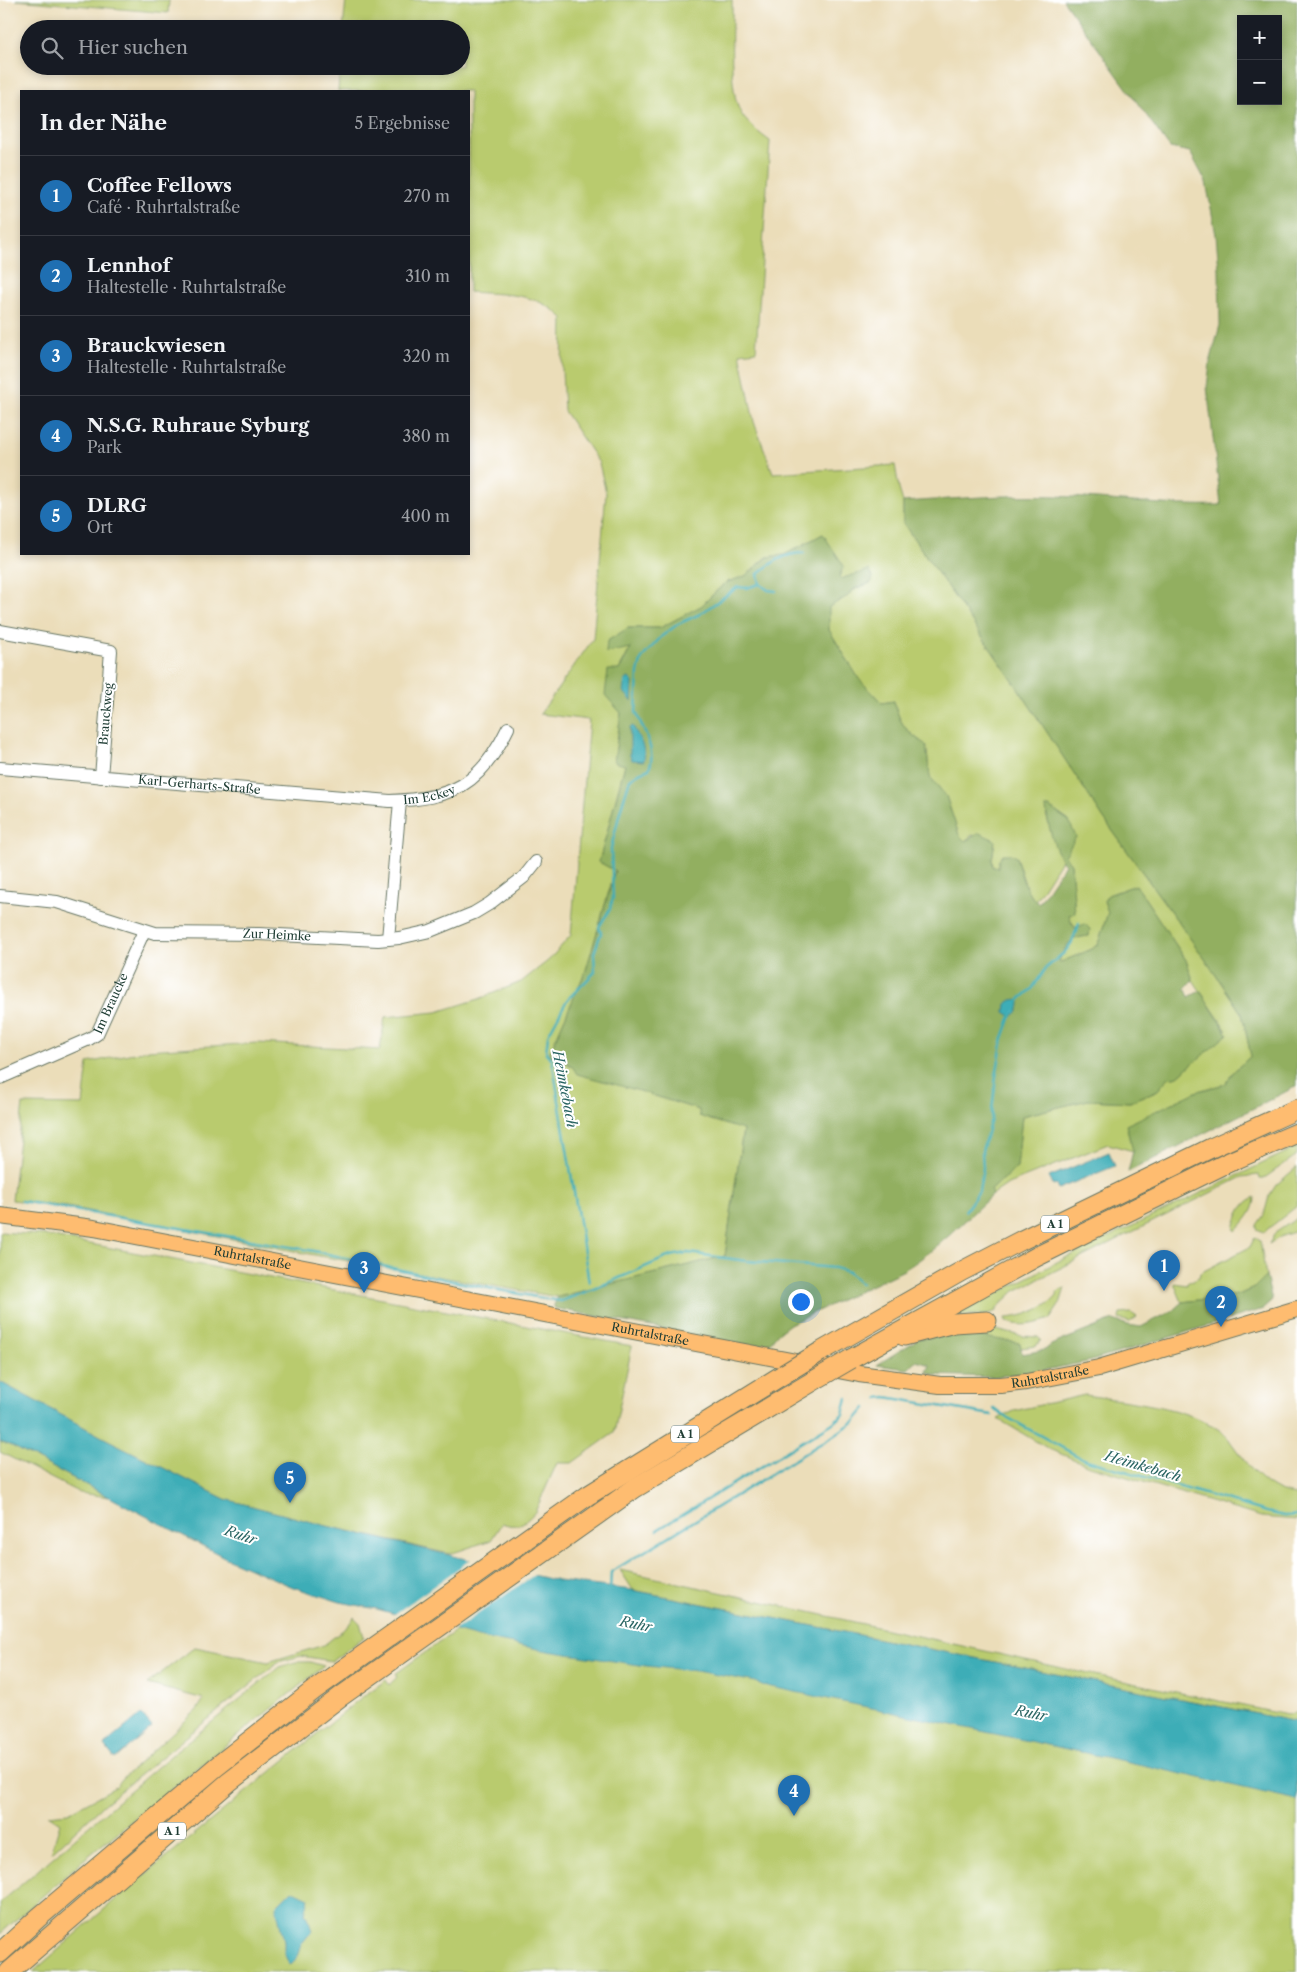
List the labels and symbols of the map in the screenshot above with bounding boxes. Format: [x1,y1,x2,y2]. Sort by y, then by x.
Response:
street label: Brauckweg [95,681,116,746]
street label: Karl-Gerharts-Straße [137,772,262,797]
street label: Im Eckey [403,782,458,807]
street label: Zur Heimke [243,926,312,944]
street label: Im Braucke [90,970,131,1036]
water label: Heimkebach [548,1048,581,1129]
road number: A 1 [1041,1216,1069,1232]
street label: Ruhrtalstraße [212,1243,293,1273]
pin: 1 [1148,1250,1180,1291]
pin: 3 [348,1252,380,1293]
pin: 2 [1205,1286,1237,1327]
your location [788,1289,814,1315]
street label: Ruhrtalstraße [610,1319,691,1348]
street label: Ruhrtalstraße [1010,1362,1090,1391]
road number: A 1 [671,1426,699,1442]
water label: Heimkebach [1102,1446,1183,1486]
pin: 5 [274,1462,306,1503]
water label: Ruhr [222,1521,261,1549]
water label: Ruhr [617,1612,655,1636]
water label: Ruhr [1012,1701,1050,1725]
pin: 4 [778,1775,810,1816]
road number: A 1 [158,1822,186,1840]

